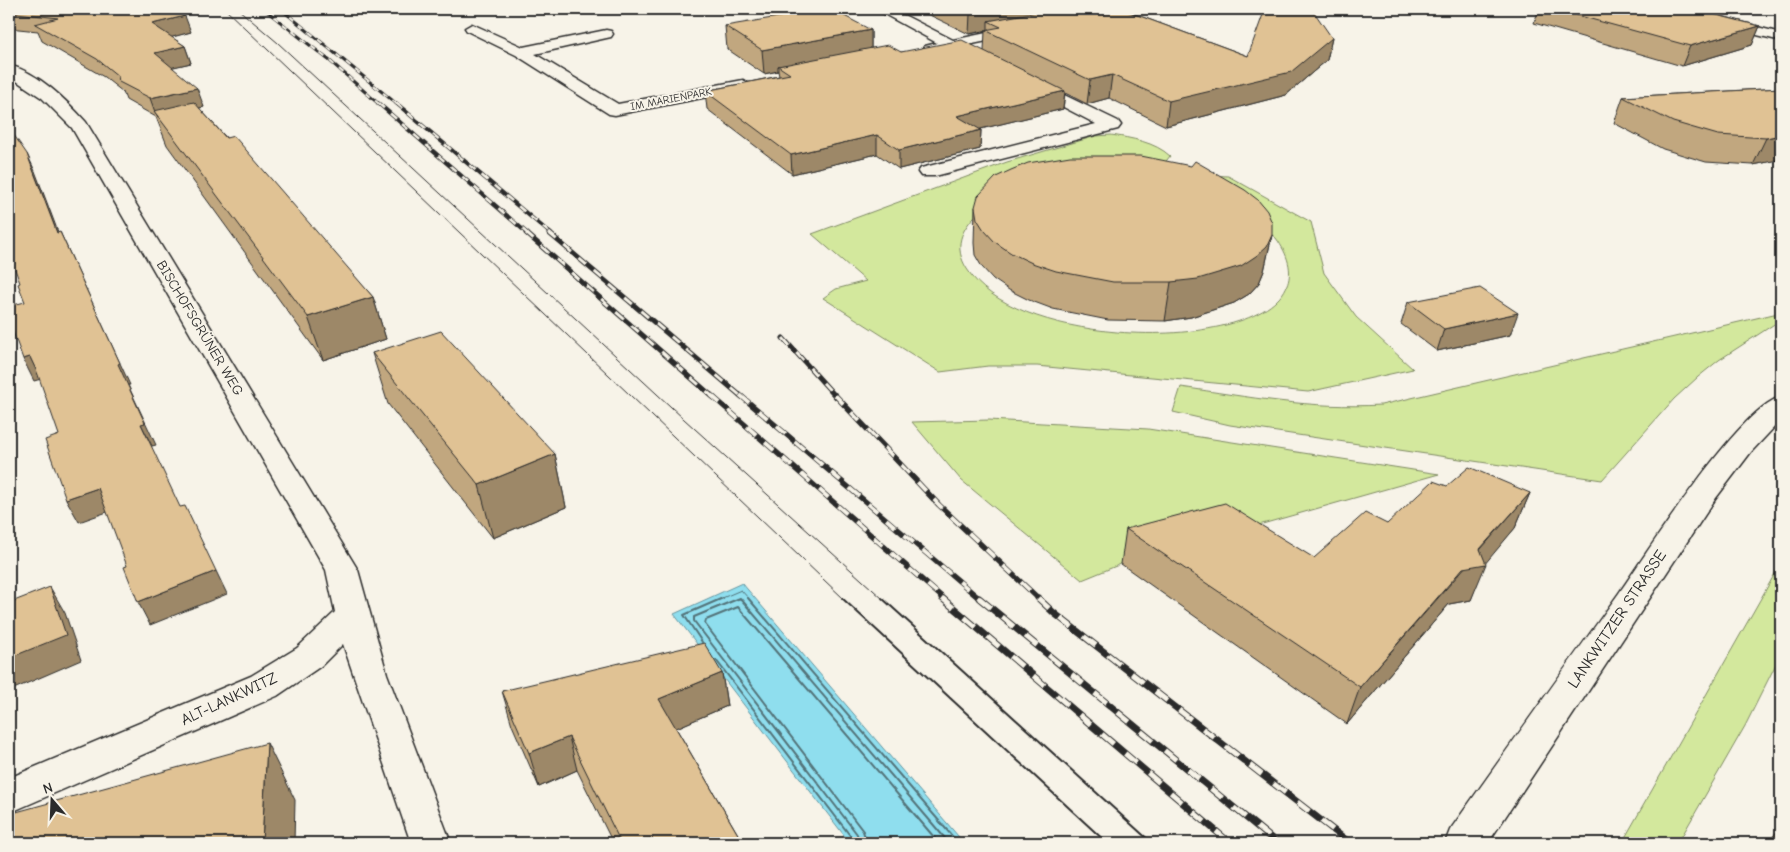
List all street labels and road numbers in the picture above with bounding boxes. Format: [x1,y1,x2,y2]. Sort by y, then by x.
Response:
street label: IM MARIENPARK [629,85,713,113]
street label: BISCHOFSGRÜNER WEG [153,257,247,399]
street label: LANKWITZER STRASSE [1564,546,1670,691]
street label: ALT-LANKWITZ [178,669,280,729]

